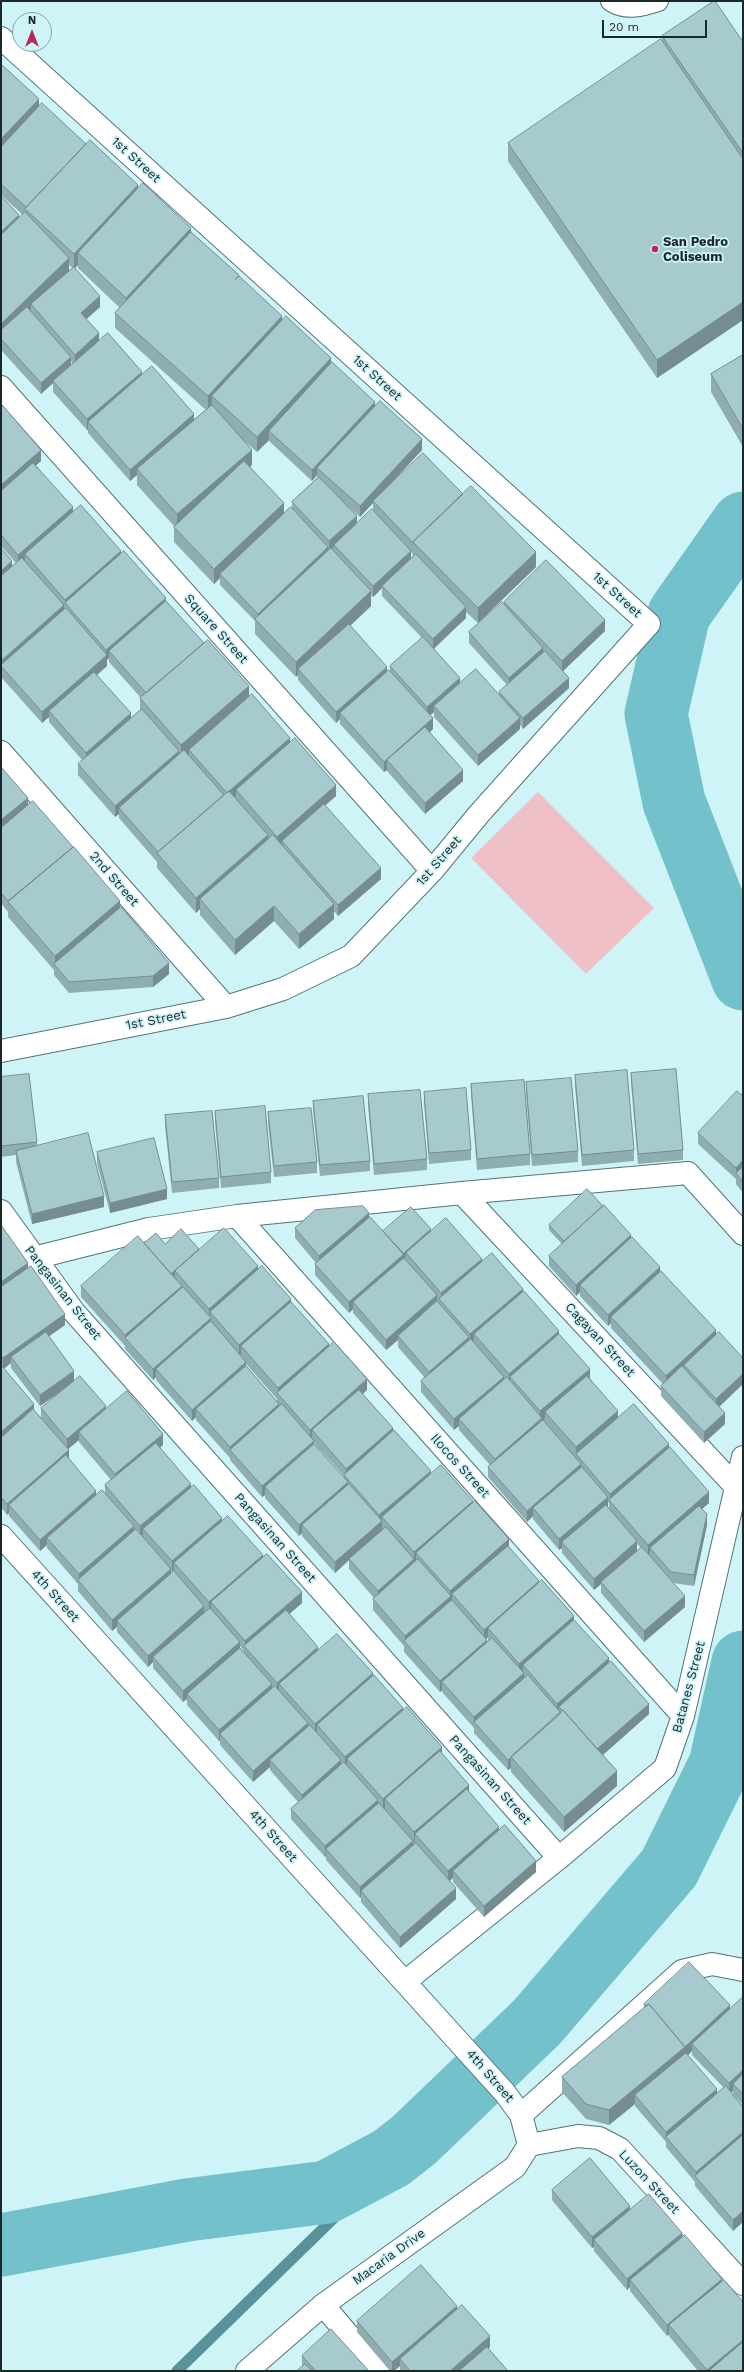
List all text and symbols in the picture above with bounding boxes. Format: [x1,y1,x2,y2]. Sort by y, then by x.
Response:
north arrow [12,12,52,52]
scale bar [604,12,709,38]
text: N [28,14,36,27]
text: 20 m [609,20,639,34]
street label: 1st Street [108,134,164,186]
place label: San Pedro Coliseum [663,234,728,265]
marker: San Pedro Coliseum [650,244,660,254]
street label: 1st Street [349,352,405,404]
street label: 1st Street [589,569,645,621]
street label: Square Street [181,591,251,667]
street label: 1st Street [413,833,465,889]
street label: 2nd Street [86,848,142,910]
street label: 1st Street [125,1007,187,1033]
street label: Pangasinan Street [21,1243,105,1343]
street label: Cagayan Street [562,1300,638,1380]
street label: Ilocos Street [427,1431,493,1501]
street label: Pangasinan Street [231,1490,319,1586]
street label: 4th Street [27,1567,83,1625]
street label: Batanes Street [669,1639,709,1735]
street label: Pangasinan Street [446,1732,534,1828]
street label: 4th Street [245,1807,301,1865]
street label: 4th Street [463,2046,517,2106]
street label: Luzon Street [615,2147,683,2217]
street label: Macaria Drive [350,2225,428,2289]

